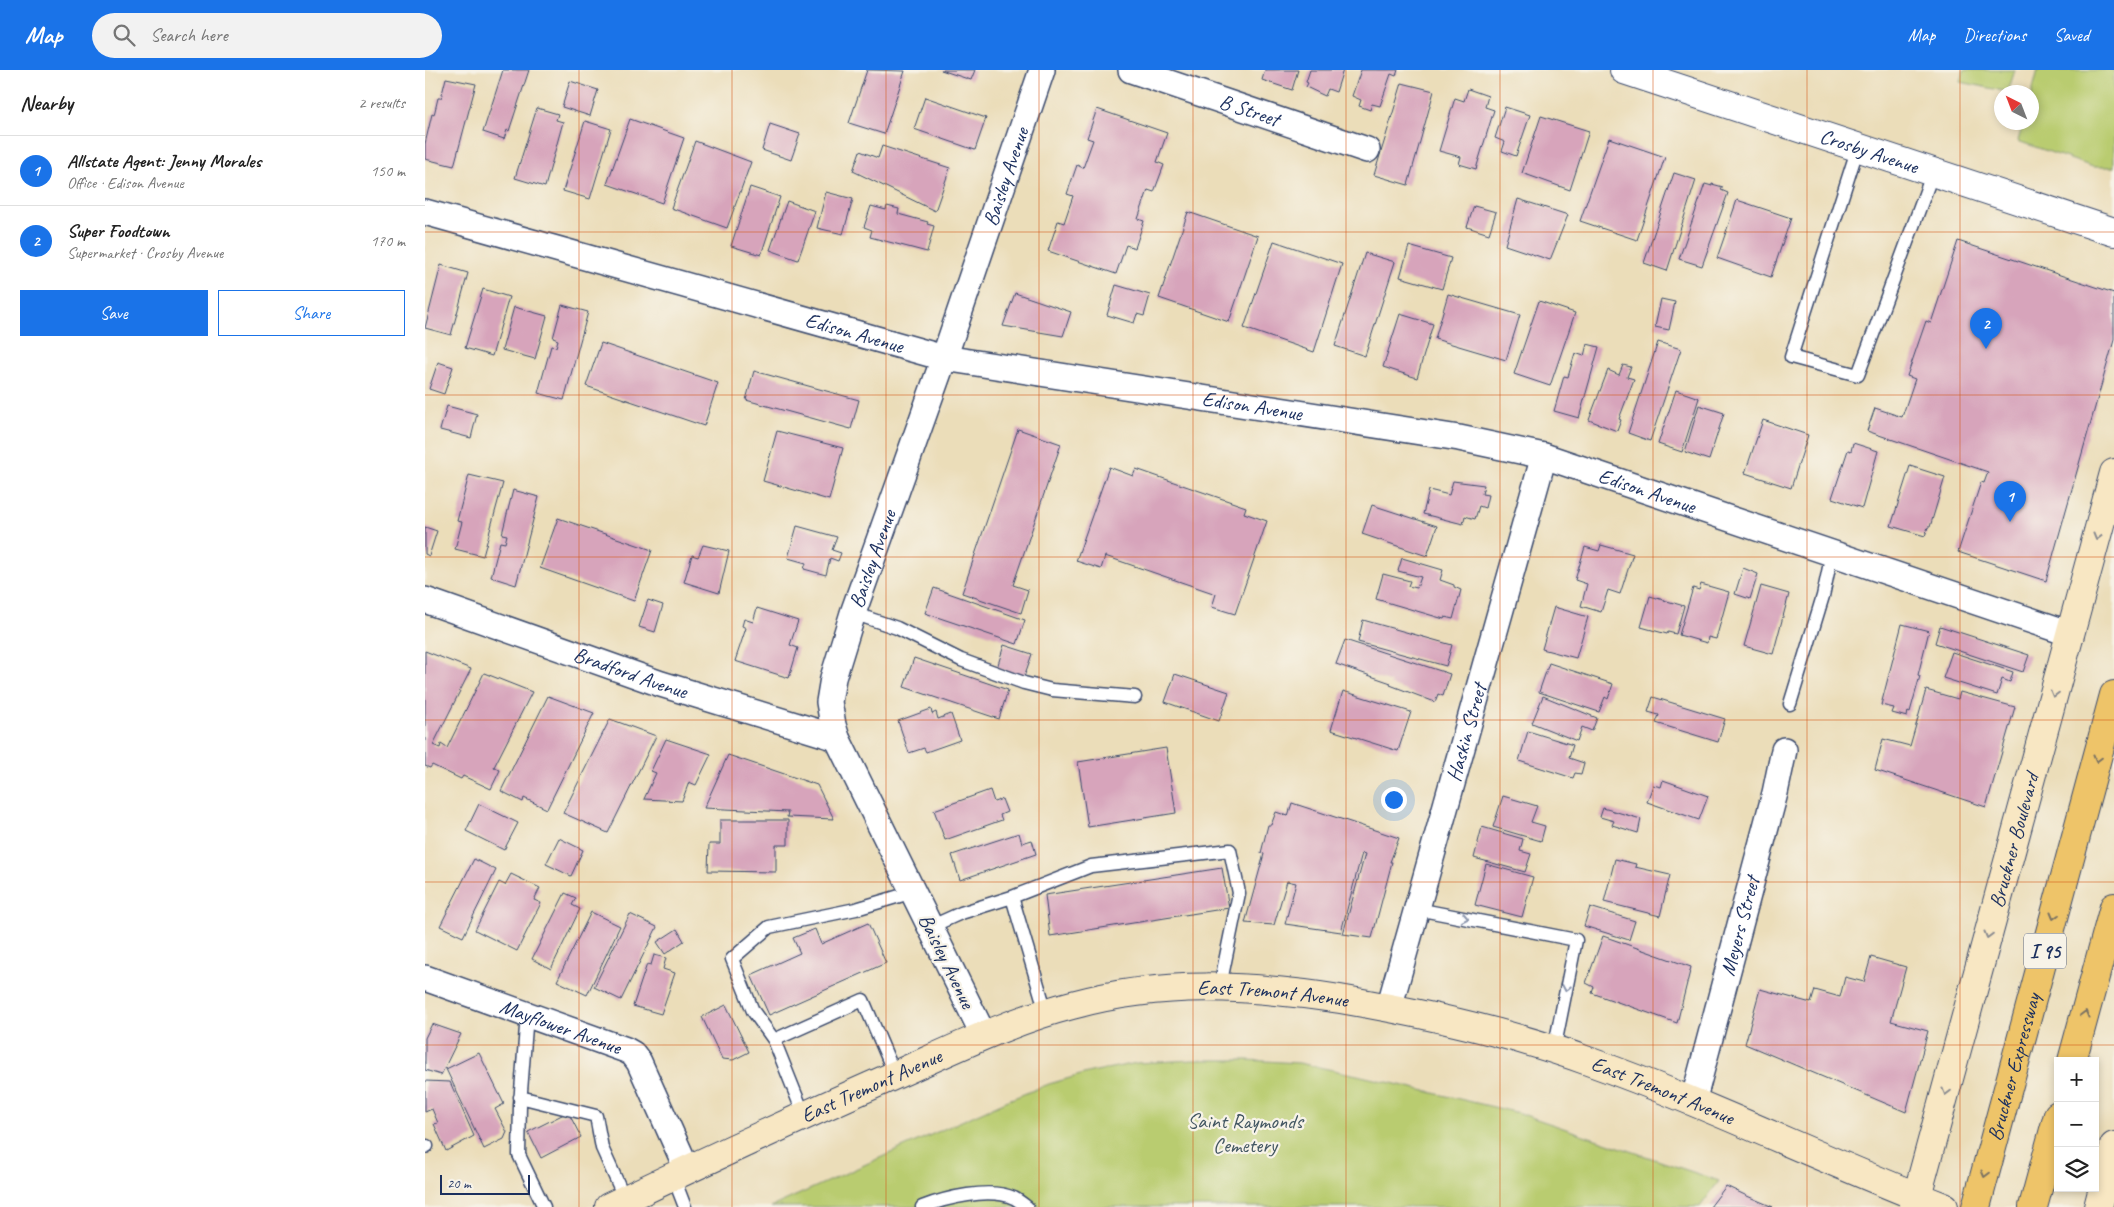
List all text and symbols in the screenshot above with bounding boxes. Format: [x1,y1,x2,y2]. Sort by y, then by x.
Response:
search box [92,13,442,58]
text: Map [25,20,62,50]
icon: search [110,21,138,49]
text: Search here [150,23,228,47]
text: Map [1908,24,1935,46]
text: Directions [1963,24,2026,46]
text: Saved [2054,24,2089,46]
north arrow [1994,85,2039,130]
street label: B Street [1216,88,1285,133]
text: Nearby [20,90,73,116]
text: 2 results [358,93,405,113]
street label: Baisley Avenue [977,123,1035,229]
street label: Crosby Avenue [1817,123,1923,180]
text: Allstate Agent: Jenny Morales [67,149,261,173]
text: 1 [32,161,40,181]
text: 150 m [371,161,405,181]
text: Office · Edison Avenue [67,173,184,193]
text: Super Foodtown [67,219,170,243]
text: 2 [32,231,40,251]
text: 170 m [371,231,405,251]
text: Supermarket · Crosby Avenue [67,243,223,263]
button: Save [20,290,208,336]
button: Share [218,290,405,336]
street label: Edison Avenue [802,307,907,359]
pin: 2 [1970,308,2002,349]
street label: Edison Avenue [1200,385,1305,427]
street label: Edison Avenue [1595,462,1700,520]
pin: 1 [1994,481,2026,522]
street label: Baisley Avenue [843,505,902,611]
one-way arrow [2092,532,2102,540]
street label: Bradford Avenue [570,641,692,705]
street label: Haskin Street [1440,678,1493,784]
one-way arrow [2050,689,2060,697]
one-way arrow [2092,755,2102,763]
street label: Bruckner Boulevard [1983,768,2045,910]
your location [1381,787,1407,813]
street label: Meyers Street [1714,871,1766,978]
street label: Baisley Avenue [913,909,982,1014]
one-way arrow [2050,912,2060,920]
one-way arrow [1460,913,1469,923]
one-way arrow [1984,930,1994,938]
road number: I 95 [2024,934,2066,968]
street label: East Tremont Avenue [1197,974,1351,1013]
one-way arrow [1562,984,1572,993]
street label: Bruckner Expressway [1981,989,2047,1144]
street label: Mayflower Avenue [497,993,626,1061]
one-way arrow [2079,1009,2090,1018]
street label: East Tremont Avenue [797,1042,947,1129]
street label: East Tremont Avenue [1588,1050,1739,1131]
map controls [2054,1057,2099,1192]
button: + [2054,1057,2099,1102]
one-way arrow [1941,1087,1951,1095]
button: − [2054,1102,2099,1147]
park label: Saint Raymonds Cemetery [1187,1108,1304,1158]
button: layers [2054,1147,2099,1192]
one-way arrow [1980,1170,1990,1178]
scale bar [440,1172,530,1195]
text: 20 m [447,1175,471,1192]

